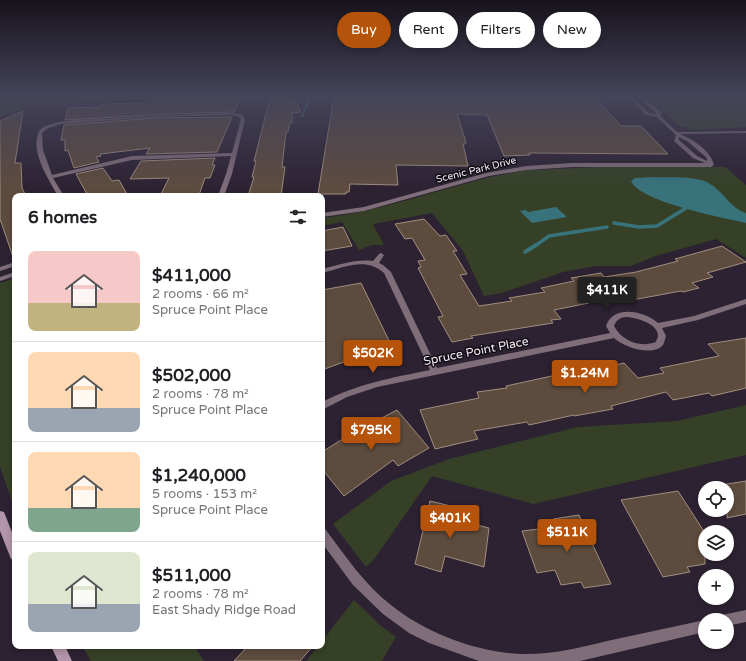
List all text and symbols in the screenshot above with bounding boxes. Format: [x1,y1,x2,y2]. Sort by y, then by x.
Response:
chip: Buy [337,12,391,48]
chip: Rent [399,12,458,48]
chip: Filters [466,12,535,48]
chip: New [543,12,601,48]
street label: Scenic Park Drive [435,154,518,186]
icon: filters [287,206,309,228]
text: 6 homes [28,207,97,228]
text: $411,000 [152,265,231,286]
icon: home [60,267,108,315]
pin: $411K [579,277,635,311]
text: $411K [586,282,628,298]
text: 2 rooms · 66 m² [152,286,249,302]
text: Spruce Point Place [152,302,268,318]
street label: Spruce Point Place [422,334,530,368]
pin: $502K [345,340,401,374]
text: $502K [352,345,394,361]
pin: $1.24M [552,360,618,394]
text: $502,000 [152,365,231,386]
text: $1.24M [561,365,609,381]
icon: home [60,368,108,416]
text: 2 rooms · 78 m² [152,386,249,402]
text: Spruce Point Place [152,402,268,418]
pin: $795K [343,417,399,451]
text: $795K [350,422,392,438]
text: $1,240,000 [152,465,246,486]
icon: home [60,468,108,516]
map controls [698,481,734,649]
button: locate [698,481,734,517]
text: 5 rooms · 153 m² [152,486,257,502]
text: Spruce Point Place [152,502,268,518]
pin: $401K [422,505,478,539]
text: $401K [429,510,471,526]
pin: $511K [539,519,595,553]
text: $511K [546,524,588,540]
button: layers [698,525,734,561]
text: $511,000 [152,565,231,586]
icon: home [60,568,108,616]
button: + [698,569,734,605]
text: 2 rooms · 78 m² [152,586,249,602]
text: East Shady Ridge Road [152,602,296,618]
button: − [698,613,734,649]

